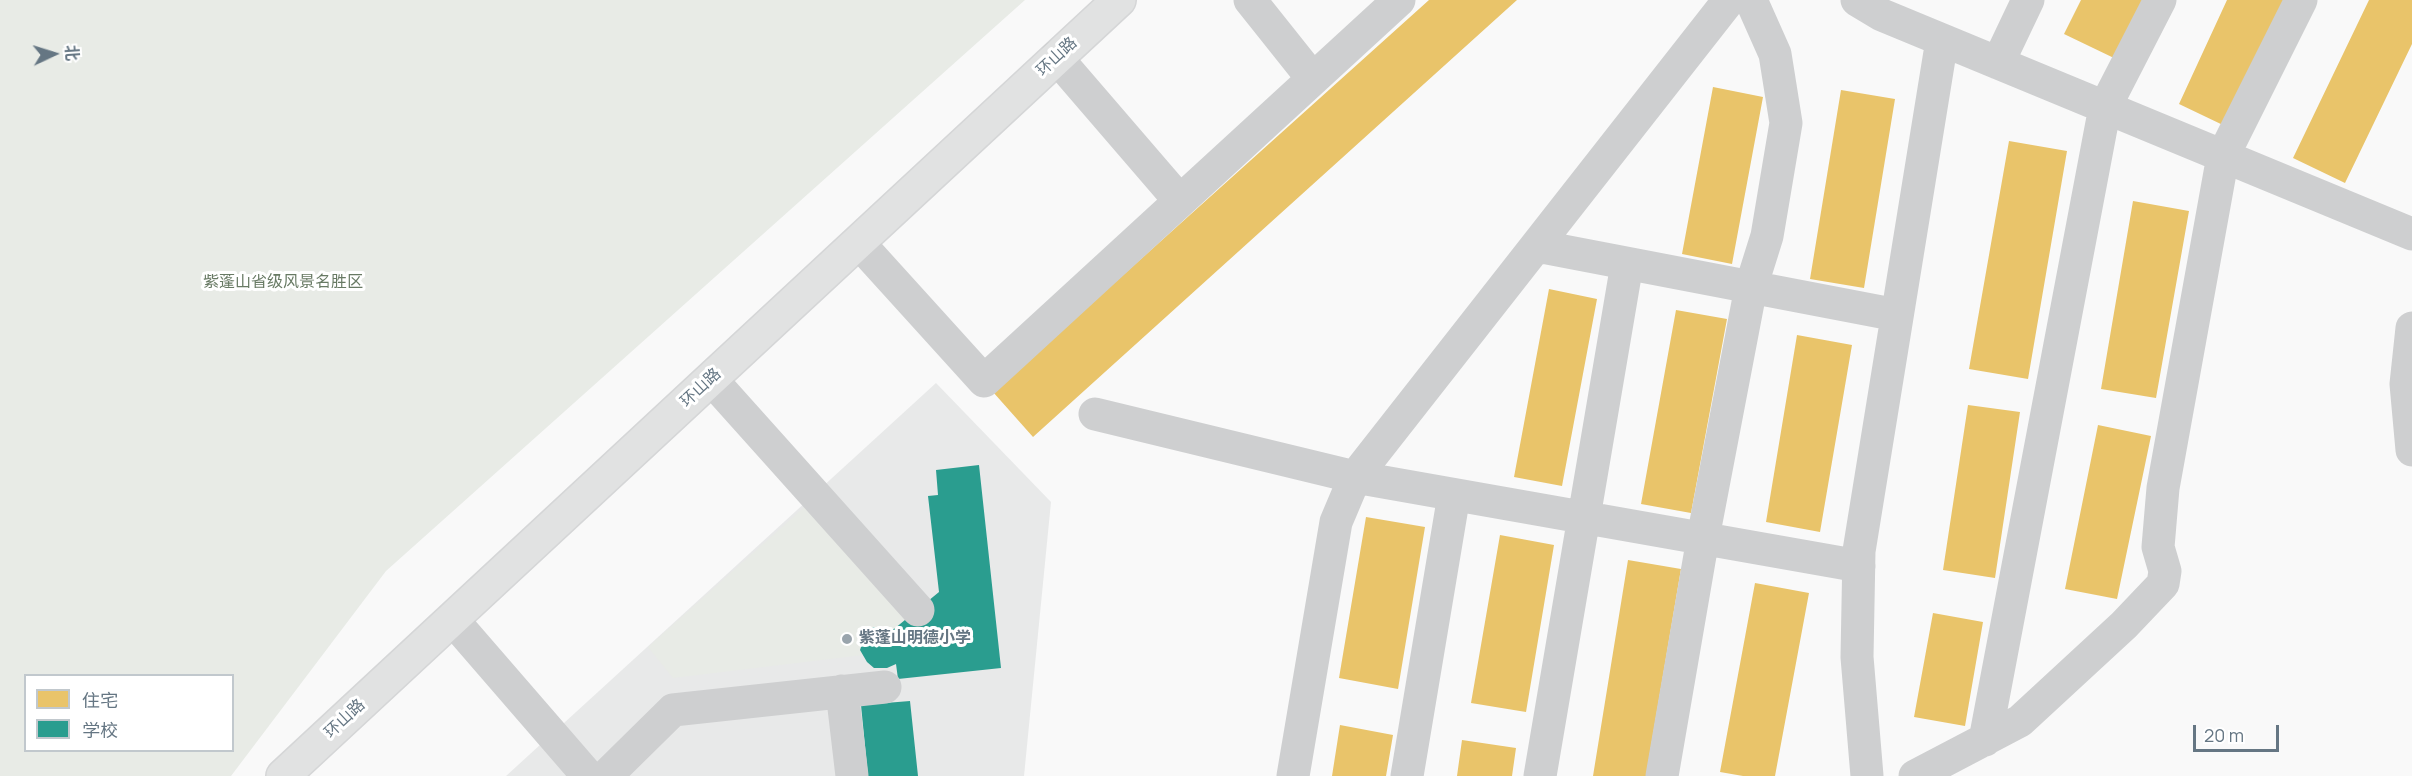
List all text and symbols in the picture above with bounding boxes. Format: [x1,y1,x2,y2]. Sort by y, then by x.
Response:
north arrow [24,24,84,84]
street label: 环山路 [1033,34,1081,80]
text: 北 [60,44,83,61]
park label: 紫蓬山省级风景名胜区 [203,273,363,293]
street label: 环山路 [677,365,725,411]
place label: 紫蓬山明德小学 [859,629,971,649]
marker: 紫蓬山明德小学 [840,632,854,646]
legend [24,674,234,752]
text: 住宅 [82,688,118,712]
street label: 环山路 [321,696,369,742]
scale bar [2196,713,2282,751]
text: 学校 [82,718,118,742]
text: 20 m [2204,723,2244,747]

